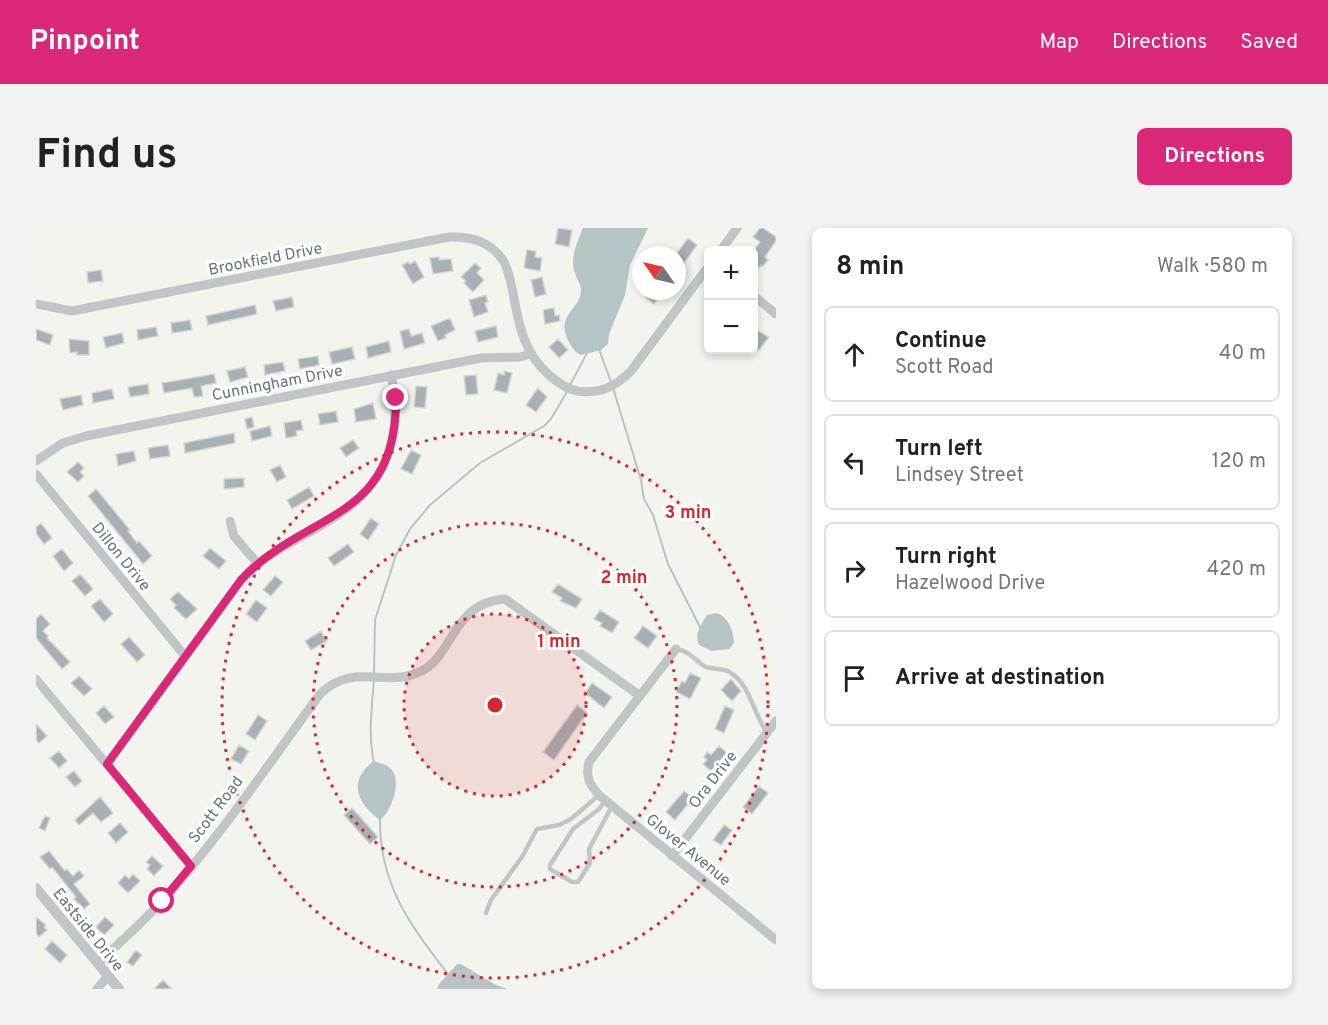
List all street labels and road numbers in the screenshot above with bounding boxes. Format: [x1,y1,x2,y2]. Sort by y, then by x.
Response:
street label: Brookfield Drive [207,239,324,281]
street label: Cunningham Drive [210,361,345,406]
street label: Dillon Drive [87,519,154,596]
street label: Ora Drive [685,747,742,813]
street label: Scott Road [185,773,248,848]
street label: Glover Avenue [641,810,734,891]
street label: Eastside Drive [48,884,127,976]

